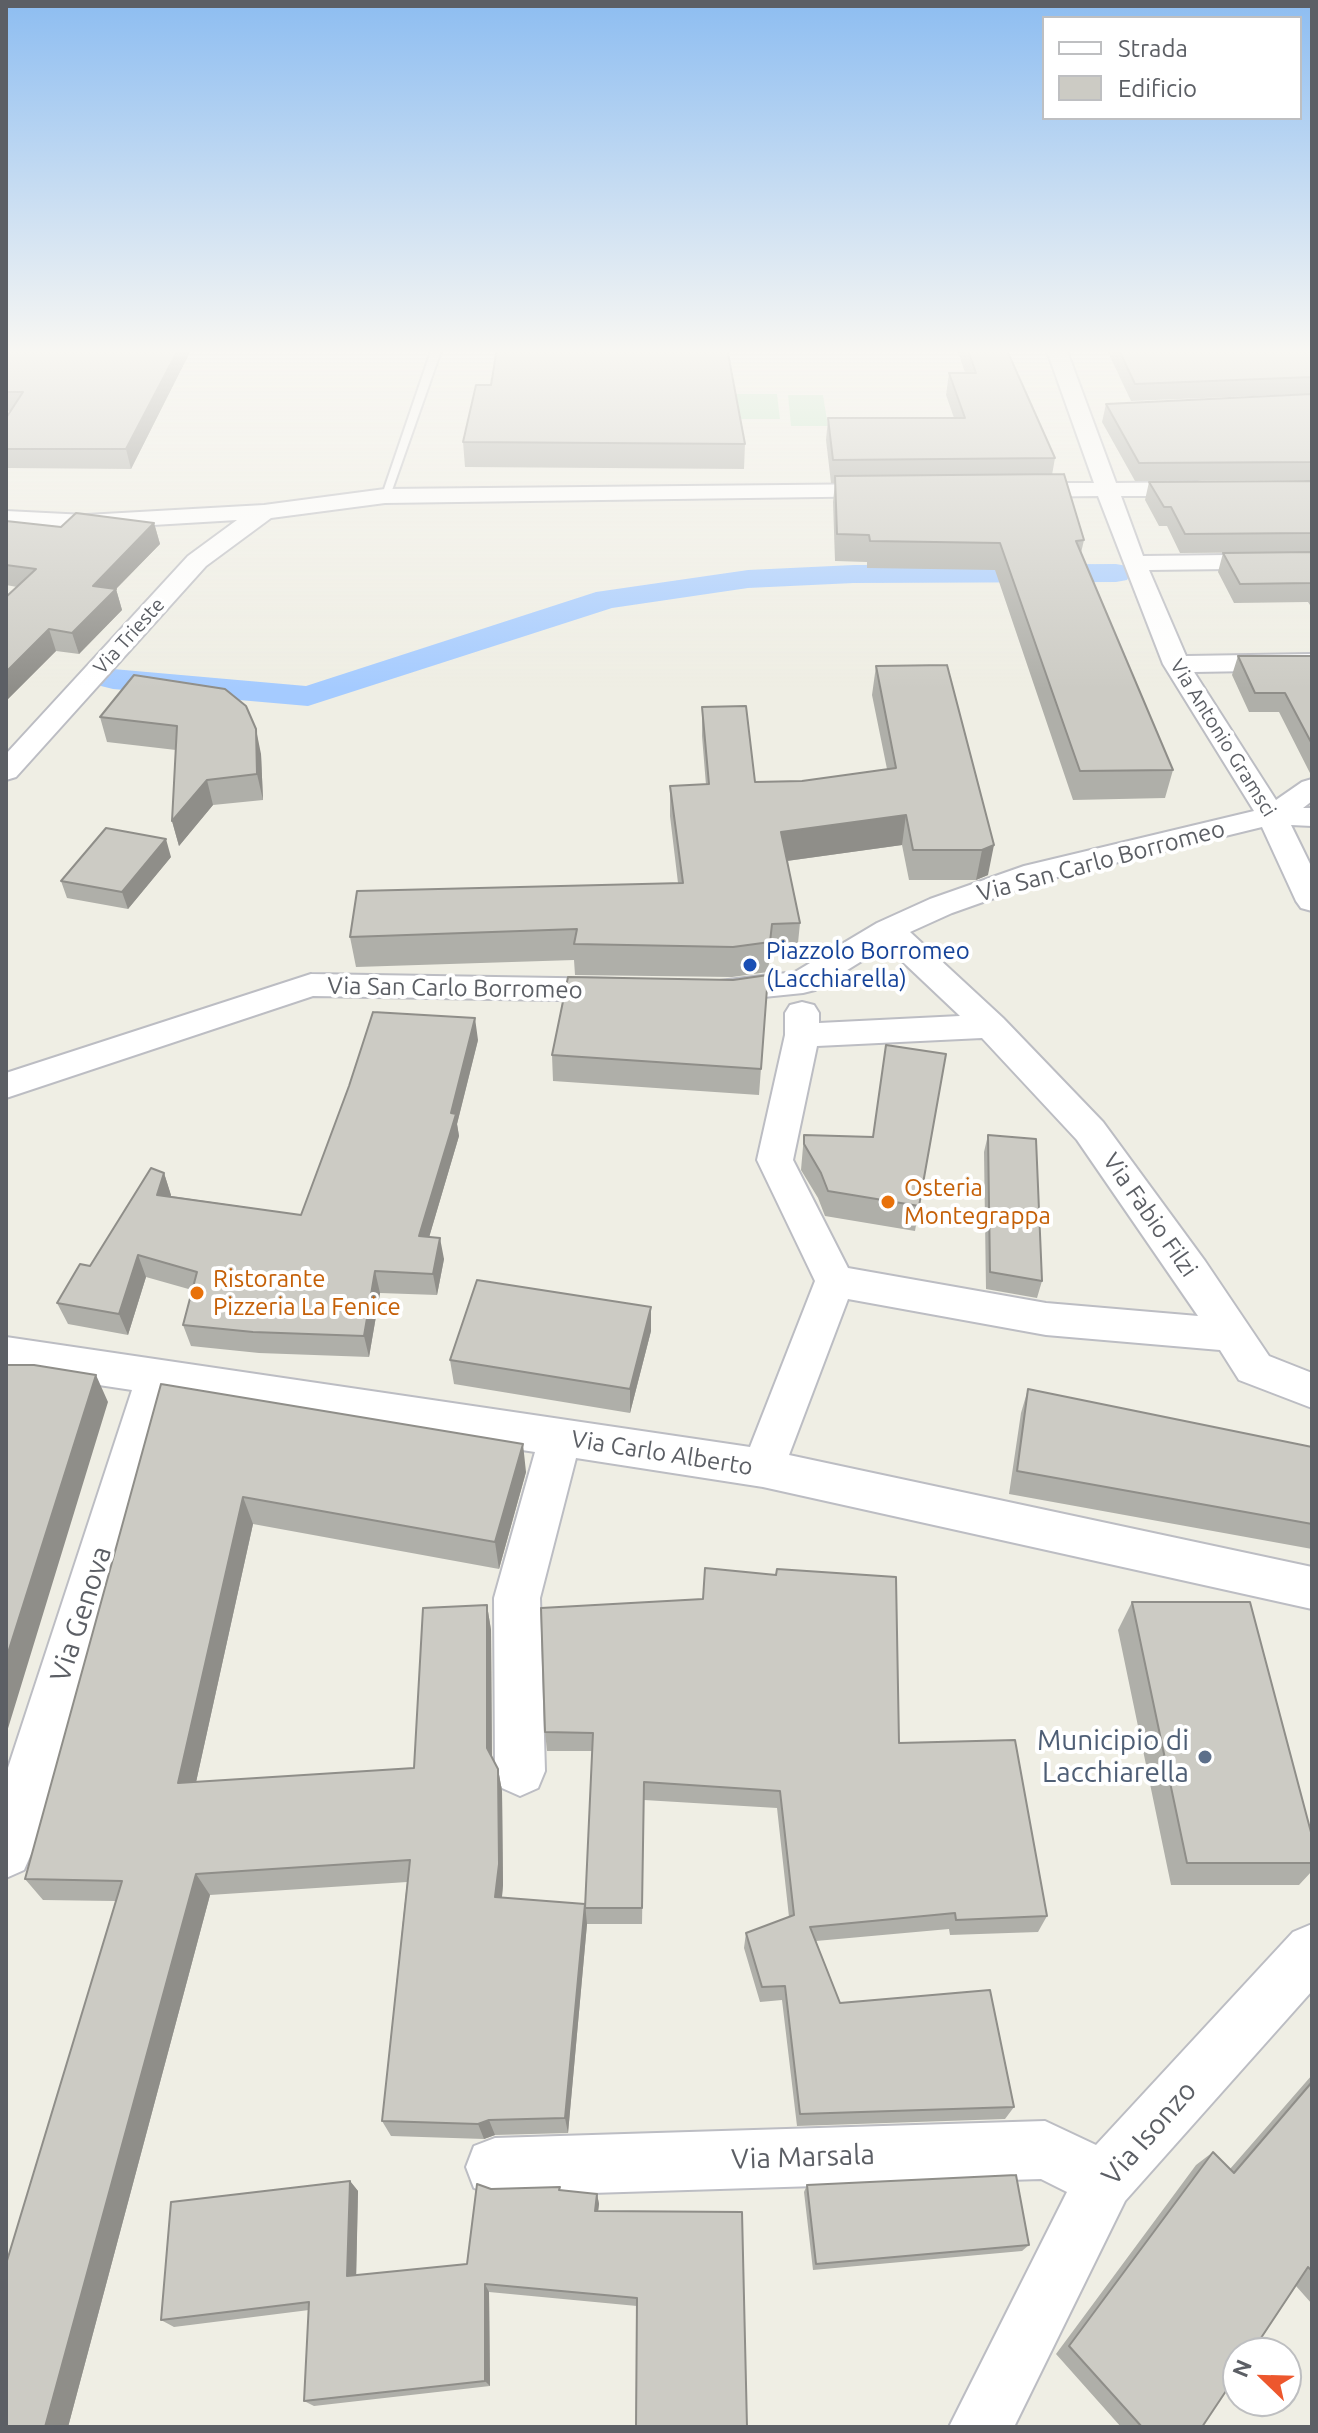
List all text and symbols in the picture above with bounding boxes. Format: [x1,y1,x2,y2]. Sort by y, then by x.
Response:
legend [1042,16,1302,120]
text: Strada [1118,35,1188,62]
text: Edificio [1118,75,1197,102]
street label: Via Trieste [88,593,170,679]
street label: Via Antonio Gramsci [1165,655,1281,821]
street label: Via San Carlo Borromeo [974,814,1228,908]
place label: Piazzolo Borromeo (Lacchiarella) [766,937,970,993]
marker: Piazzolo Borromeo (Lacchiarella) [741,956,759,974]
street label: Via San Carlo Borromeo [327,971,583,1005]
street label: Via Fabio Filzi [1097,1147,1203,1283]
place label: Osteria Montegrappa [904,1174,1051,1230]
marker: Osteria Montegrappa [879,1193,897,1211]
place label: Ristorante Pizzeria La Fenice [213,1265,401,1321]
marker: Ristorante Pizzeria La Fenice [188,1284,206,1302]
street label: Via Carlo Alberto [569,1424,755,1482]
street label: Via Genova [43,1542,119,1686]
place label: Municipio di Lacchiarella [1037,1724,1189,1790]
marker: Municipio di Lacchiarella [1196,1748,1214,1766]
street label: Via Isonzo [1095,2074,1203,2192]
street label: Via Marsala [730,2138,876,2176]
north arrow [1222,2337,1302,2417]
text: N [1227,2356,1256,2381]

